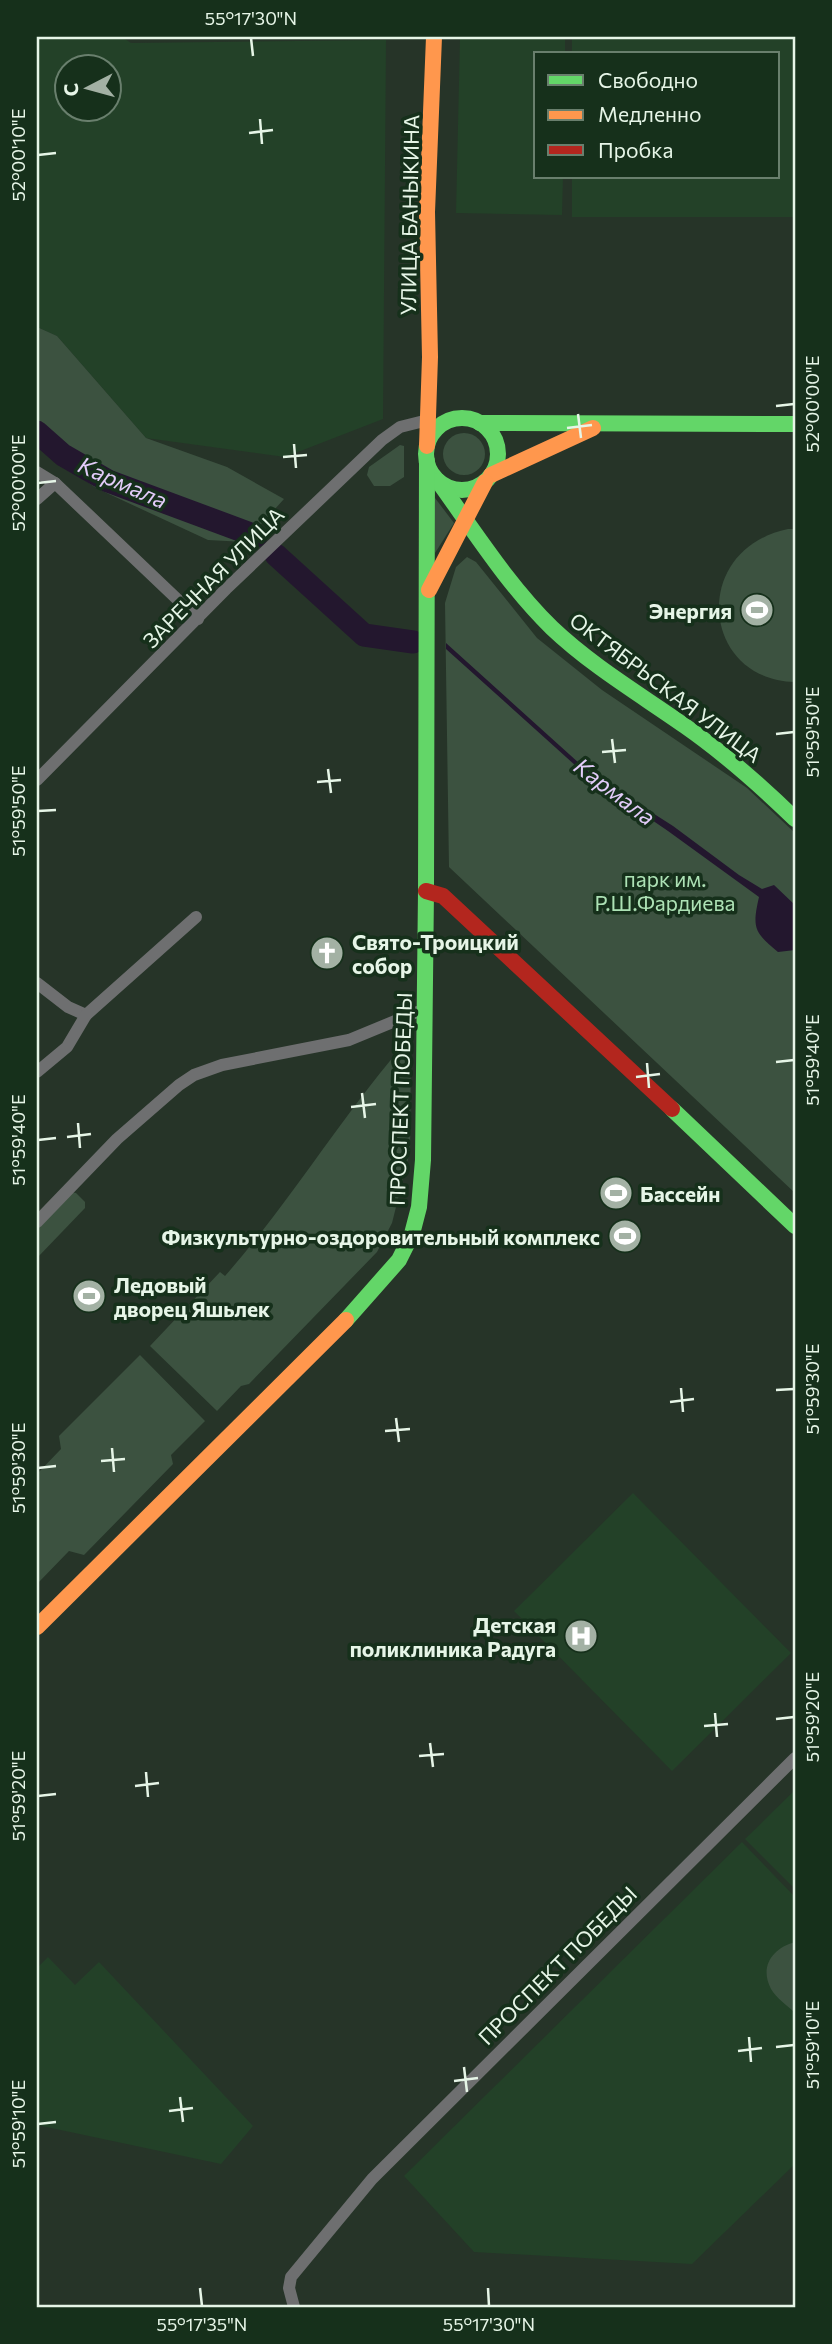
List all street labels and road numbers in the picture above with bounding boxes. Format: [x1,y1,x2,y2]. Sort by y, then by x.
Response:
street label: УЛИЦА БАНЫКИНА [395,114,423,316]
street label: ЗАРЕЧНАЯ УЛИЦА [137,501,289,653]
street label: ОКТЯБРЬСКАЯ УЛИЦА [565,607,767,767]
street label: ПРОСПЕКТ ПОБЕДЫ [384,992,416,1206]
street label: ПРОСПЕКТ ПОБЕДЫ [473,1881,641,2049]

